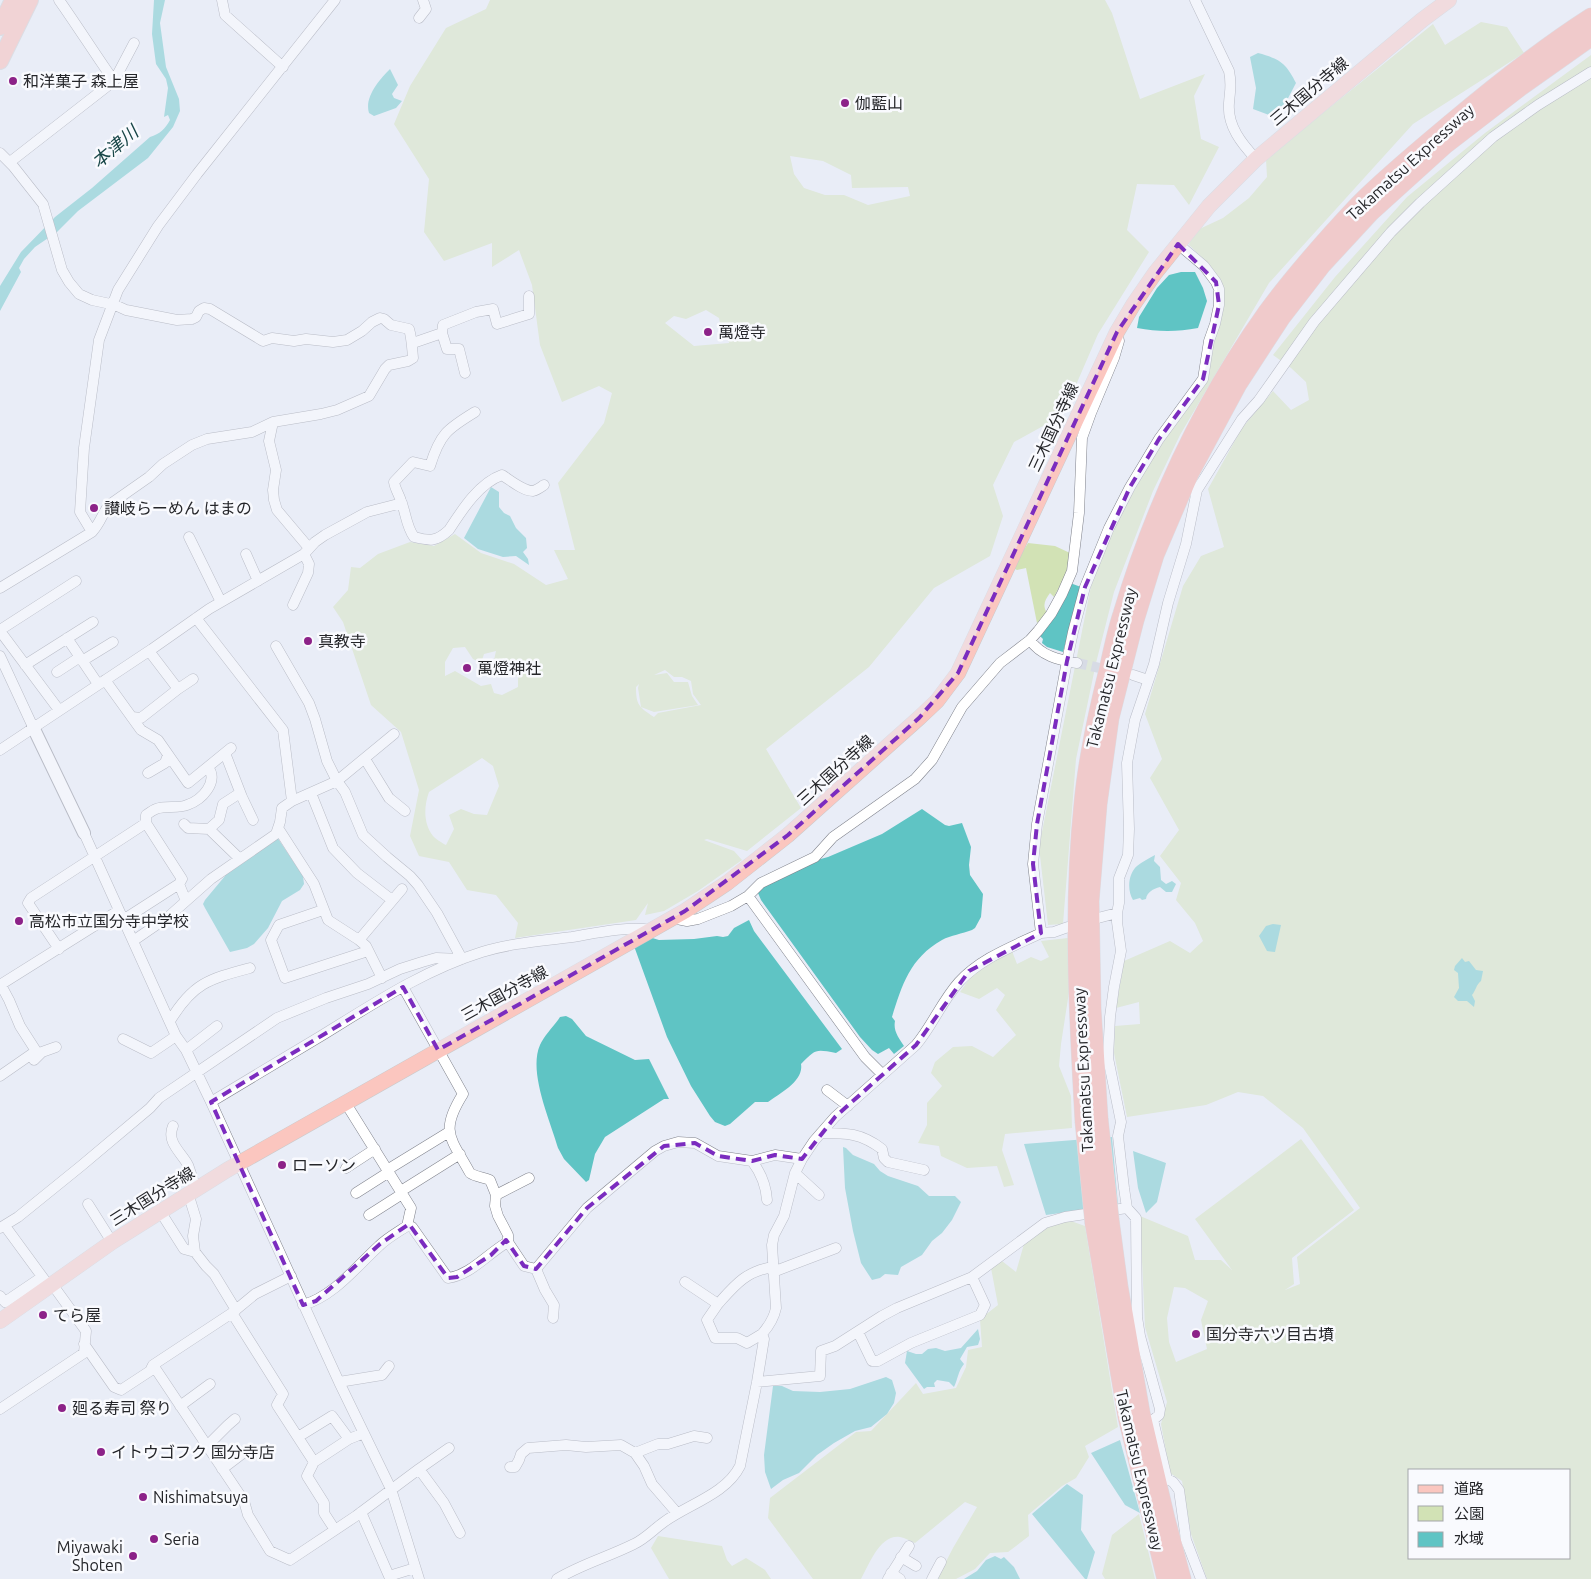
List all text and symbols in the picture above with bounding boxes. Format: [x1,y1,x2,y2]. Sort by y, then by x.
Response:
street label: 三木国分寺線 [1266,53,1352,129]
place label: 和洋菓子 森上屋 [23,72,139,90]
marker: 和洋菓子 森上屋 [7,75,19,87]
place label: 伽藍山 [855,94,903,112]
marker: 伽藍山 [839,97,851,109]
street label: Takamatsu Expressway [1343,100,1477,224]
water label: 本津川 [87,120,143,171]
place label: 萬燈寺 [718,323,766,341]
marker: 萬燈寺 [702,326,714,338]
street label: 三木国分寺線 [1025,380,1081,474]
place label: 讃岐らーめん はまの [104,499,252,517]
marker: 讃岐らーめん はまの [88,502,100,514]
street label: Takamatsu Expressway [1082,586,1140,750]
place label: 真教寺 [318,632,366,650]
marker: 真教寺 [302,635,314,647]
place label: 萬燈神社 [477,659,541,677]
marker: 萬燈神社 [461,662,473,674]
street label: 三木国分寺線 [793,731,877,809]
place label: 高松市立国分寺中学校 [29,912,189,930]
marker: 高松市立国分寺中学校 [13,915,25,927]
street label: 三木国分寺線 [458,962,550,1024]
street label: Takamatsu Expressway [1070,987,1096,1153]
place label: ローソン [292,1156,356,1174]
marker: ローソン [276,1159,288,1171]
street label: 三木国分寺線 [107,1163,197,1229]
place label: てら屋 [53,1306,101,1324]
marker: てら屋 [37,1309,49,1321]
place label: 国分寺六ツ目古墳 [1206,1325,1334,1343]
marker: 国分寺六ツ目古墳 [1190,1328,1202,1340]
street label: Takamatsu Expressway [1113,1388,1167,1552]
place label: 廻る寿司 祭り [72,1399,172,1417]
marker: 廻る寿司 祭り [56,1402,68,1414]
place label: イトウゴフク 国分寺店 [111,1443,275,1461]
marker: イトウゴフク 国分寺店 [95,1446,107,1458]
legend [1408,1469,1571,1559]
text: 道路 [1454,1480,1484,1497]
place label: Nishimatsuya [153,1488,249,1506]
marker: Nishimatsuya [137,1491,149,1503]
text: 公園 [1454,1505,1484,1522]
place label: Seria [164,1530,199,1548]
text: 水域 [1454,1530,1484,1547]
marker: Seria [148,1533,160,1545]
place label: Miyawaki Shoten [57,1538,123,1574]
marker: Miyawaki Shoten [127,1550,139,1562]

